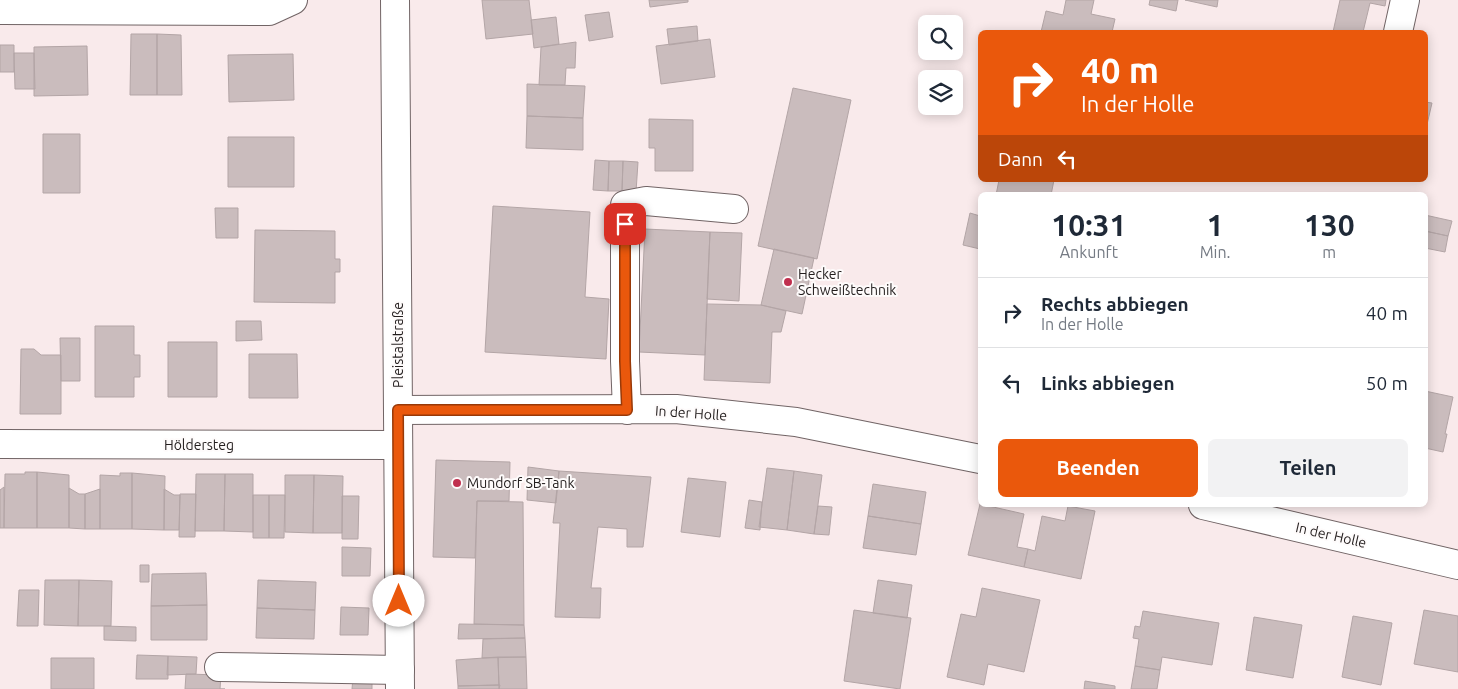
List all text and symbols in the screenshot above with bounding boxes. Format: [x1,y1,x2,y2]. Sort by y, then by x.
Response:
map controls [918,15,963,115]
button: search [918,15,963,60]
icon: right [998,50,1063,115]
text: 40 m [1081,50,1159,90]
button: layers [918,70,963,115]
text: In der Holle [1081,91,1195,116]
icon: left [1053,145,1081,173]
text: Dann [998,148,1043,170]
pin [604,203,646,245]
text: 10:31 [1051,208,1126,242]
text: 1 [1207,208,1224,242]
text: 130 [1304,208,1355,242]
icon: arrive [611,210,639,238]
text: Ankunft [1060,243,1118,261]
text: Min. [1200,243,1231,261]
text: m [1322,243,1336,261]
place label: Hecker Schweißtechnik [798,266,896,298]
marker: Hecker Schweißtechnik [782,276,794,288]
text: Rechts abbiegen [1041,293,1189,315]
icon: right [998,299,1026,327]
street label: Pleistalstraße [390,302,406,388]
text: 40 m [1366,302,1408,324]
text: In der Holle [1041,315,1124,333]
icon: left [998,369,1026,397]
text: Links abbiegen [1041,372,1175,394]
text: 50 m [1366,372,1408,394]
street label: In der Holle [654,403,728,423]
street label: Höldersteg [164,437,234,453]
button: Beenden [998,439,1198,497]
button: Teilen [1208,439,1408,497]
place label: Mundorf SB-Tank [467,475,575,491]
marker: Mundorf SB-Tank [451,477,463,489]
street label: In der Holle [1294,519,1368,551]
position arrow [372,574,424,626]

